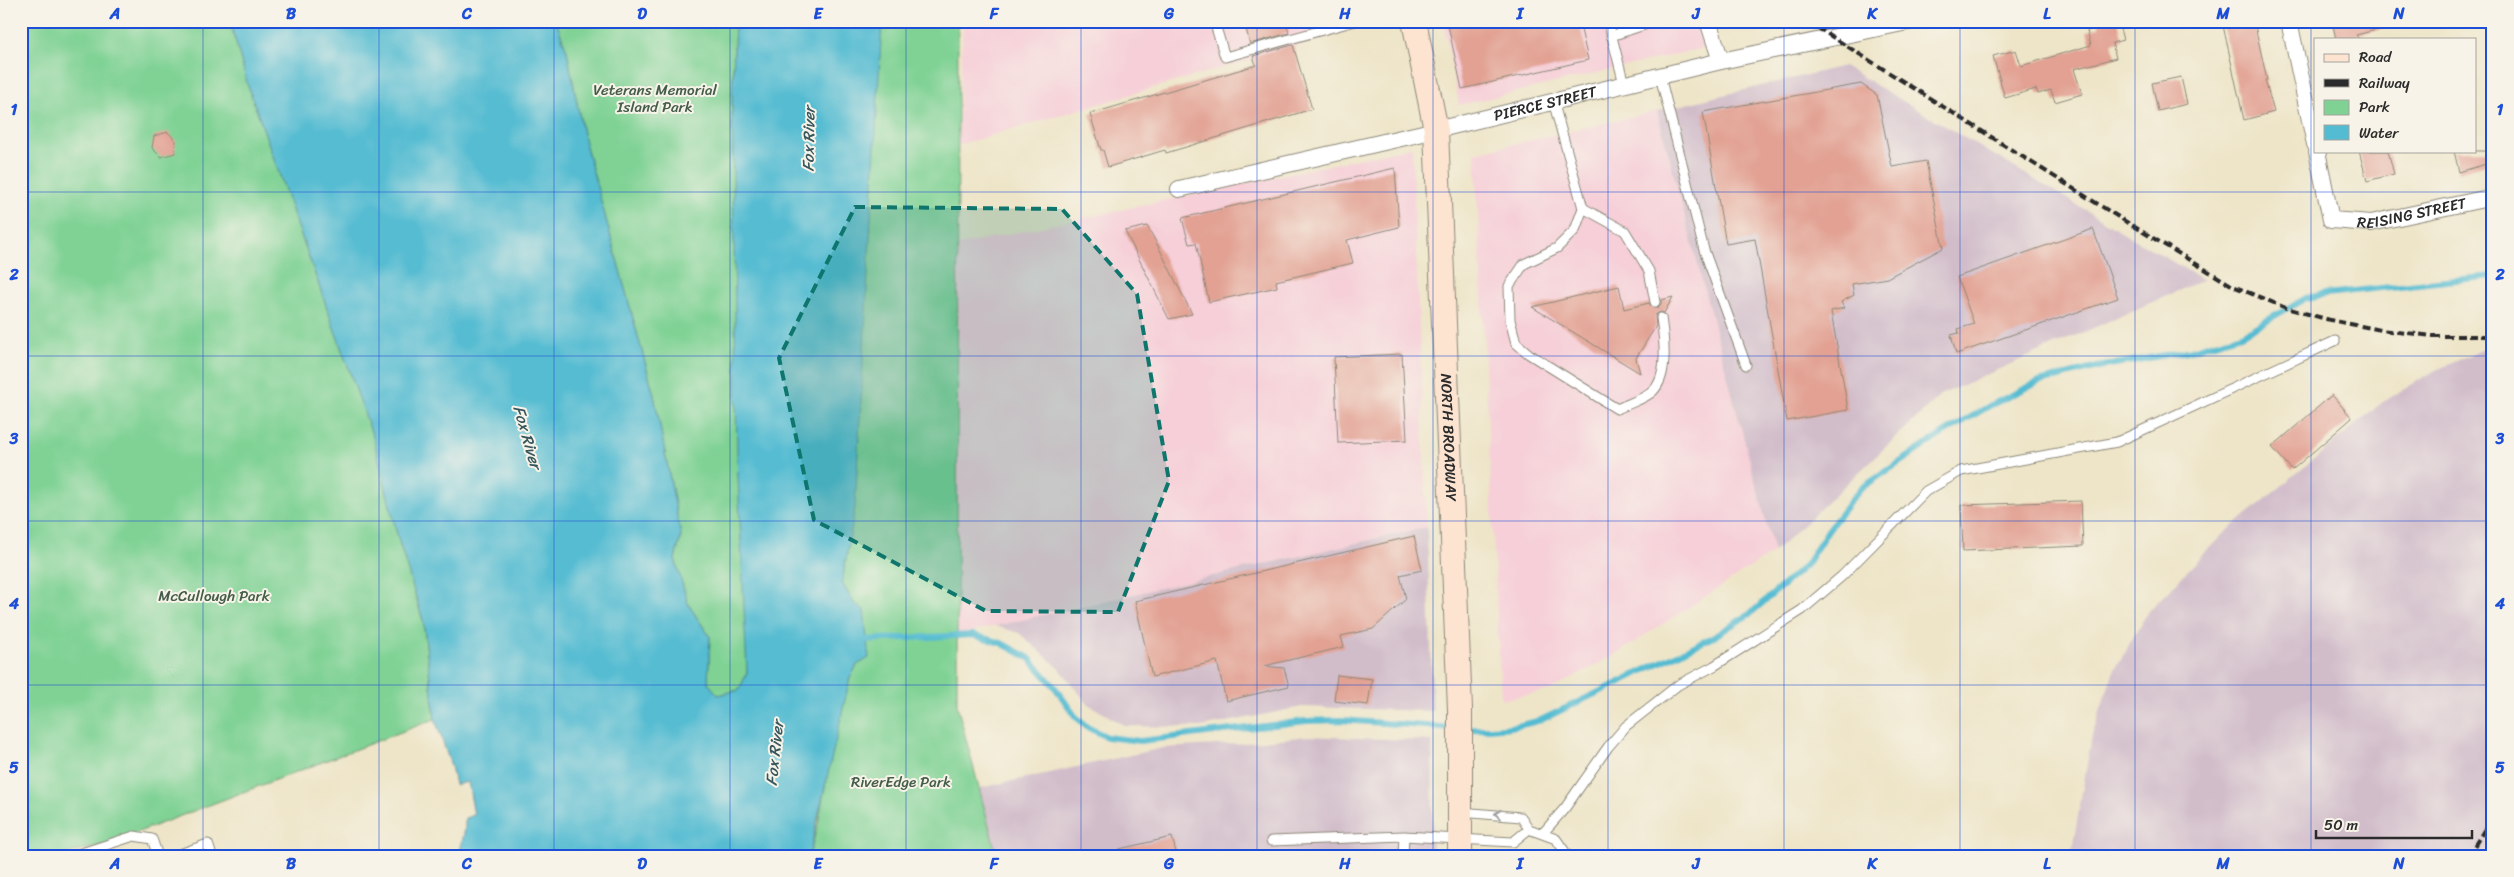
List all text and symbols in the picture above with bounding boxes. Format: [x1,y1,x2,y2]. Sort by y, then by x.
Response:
text: A [109,0,120,28]
text: B [286,0,297,28]
text: C [461,0,473,28]
text: D [637,0,647,28]
text: E [814,0,824,28]
text: F [989,0,1000,28]
text: G [1163,0,1175,28]
text: H [1338,0,1351,28]
text: I [1516,0,1525,28]
text: J [1691,0,1701,28]
text: K [1866,0,1878,28]
text: L [2043,0,2051,28]
text: M [2215,0,2230,28]
text: N [2392,0,2405,28]
legend [2314,38,2476,152]
text: Road [2359,44,2392,70]
text: Railway [2359,70,2410,96]
park label: Veterans Memorial Island Park [593,77,717,120]
street label: PIERCE STREET [1491,78,1601,129]
text: Park [2359,94,2390,120]
text: 1 [11,95,18,124]
text: 1 [2497,95,2504,124]
water label: Fox River [793,104,824,172]
text: Water [2359,120,2399,146]
street label: REISING STREET [2356,190,2469,236]
text: 2 [8,260,19,289]
text: 2 [2494,260,2505,289]
street label: NORTH BROADWAY [1433,373,1464,503]
water label: Fox River [505,402,551,475]
text: 3 [9,424,19,453]
text: 3 [2495,424,2505,453]
park label: McCullough Park [158,583,271,609]
text: 4 [8,589,19,618]
text: 4 [2494,589,2505,618]
water label: Fox River [757,717,793,787]
text: 5 [9,753,19,782]
text: 5 [2495,753,2505,782]
park label: RiverEdge Park [851,769,951,795]
scale bar [2316,807,2473,839]
one-way arrow [1494,809,1502,820]
text: 50 m [2324,812,2359,838]
text: A [109,849,120,877]
text: B [286,849,297,877]
text: C [461,849,473,877]
text: D [637,849,647,877]
text: E [814,849,824,877]
text: F [989,849,1000,877]
text: G [1163,849,1175,877]
text: H [1338,849,1351,877]
text: I [1516,849,1525,877]
text: J [1691,849,1701,877]
text: K [1866,849,1878,877]
text: L [2043,849,2051,877]
text: M [2215,849,2230,877]
text: N [2392,849,2405,877]

